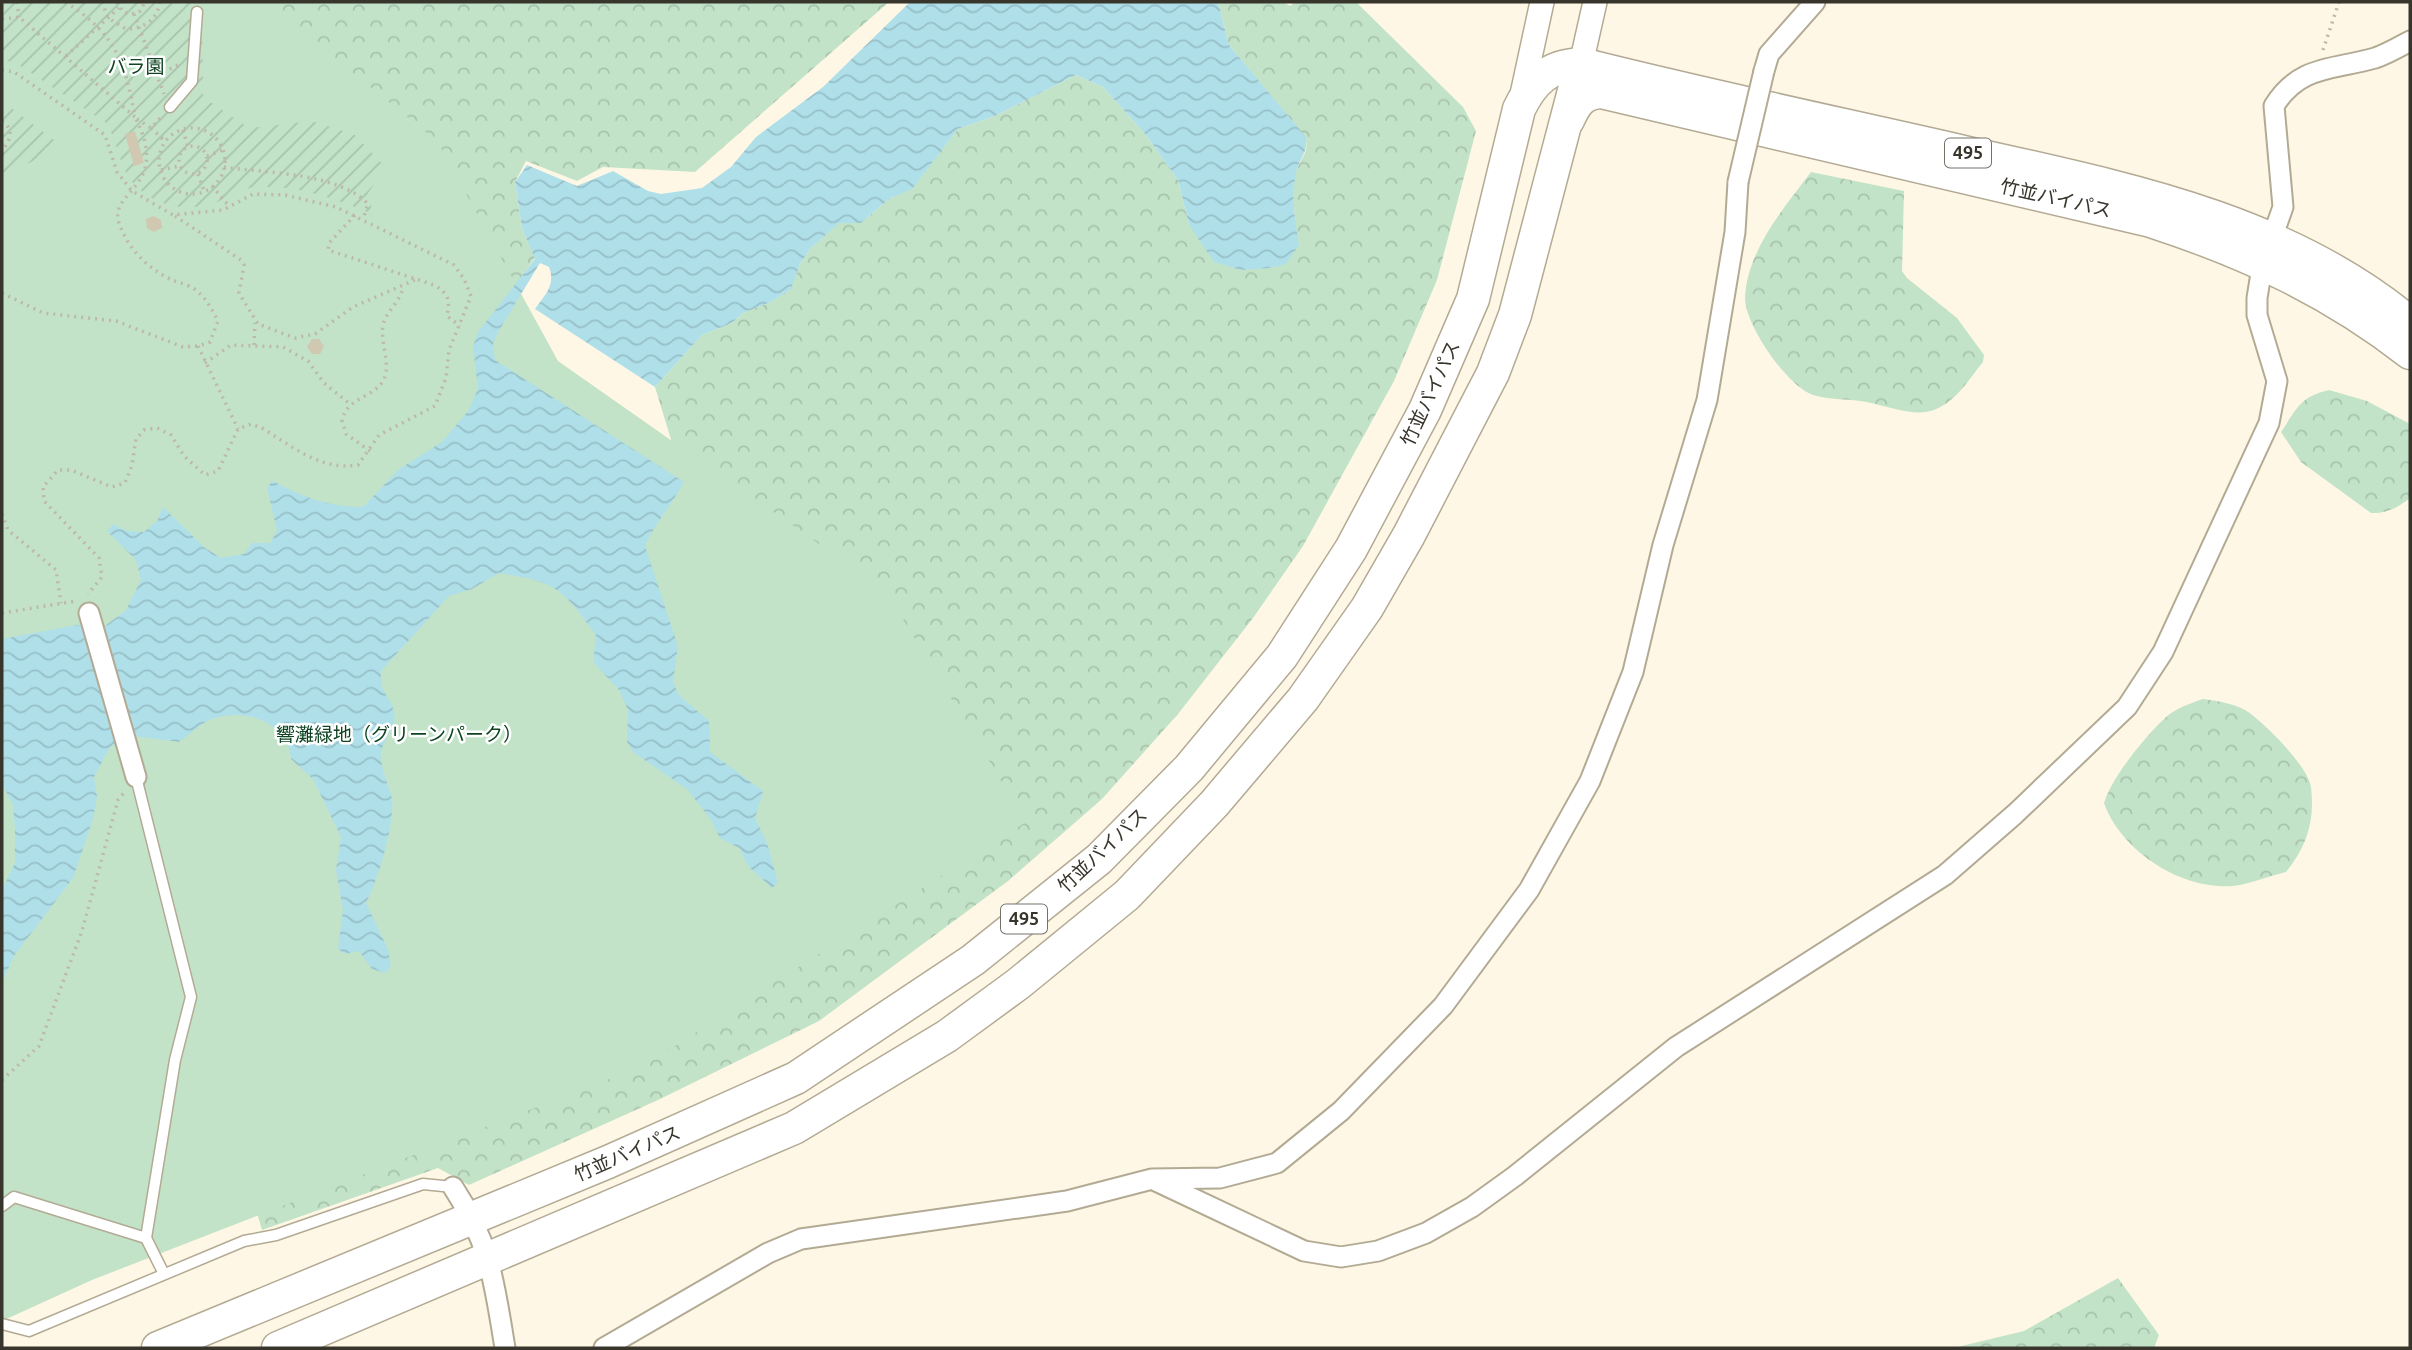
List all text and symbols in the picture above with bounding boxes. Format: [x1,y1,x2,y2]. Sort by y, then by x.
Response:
park label: バラ園 [107,55,165,77]
road number: 495 [1945,138,1991,168]
street label: 竹並バイパス [1998,175,2114,221]
street label: 竹並バイパス [1396,337,1464,449]
park label: 響灘緑地（グリーンパーク） [276,723,522,745]
street label: 竹並バイパス [1053,803,1151,897]
road number: 495 [1001,904,1047,934]
street label: 竹並バイパス [570,1121,684,1185]

